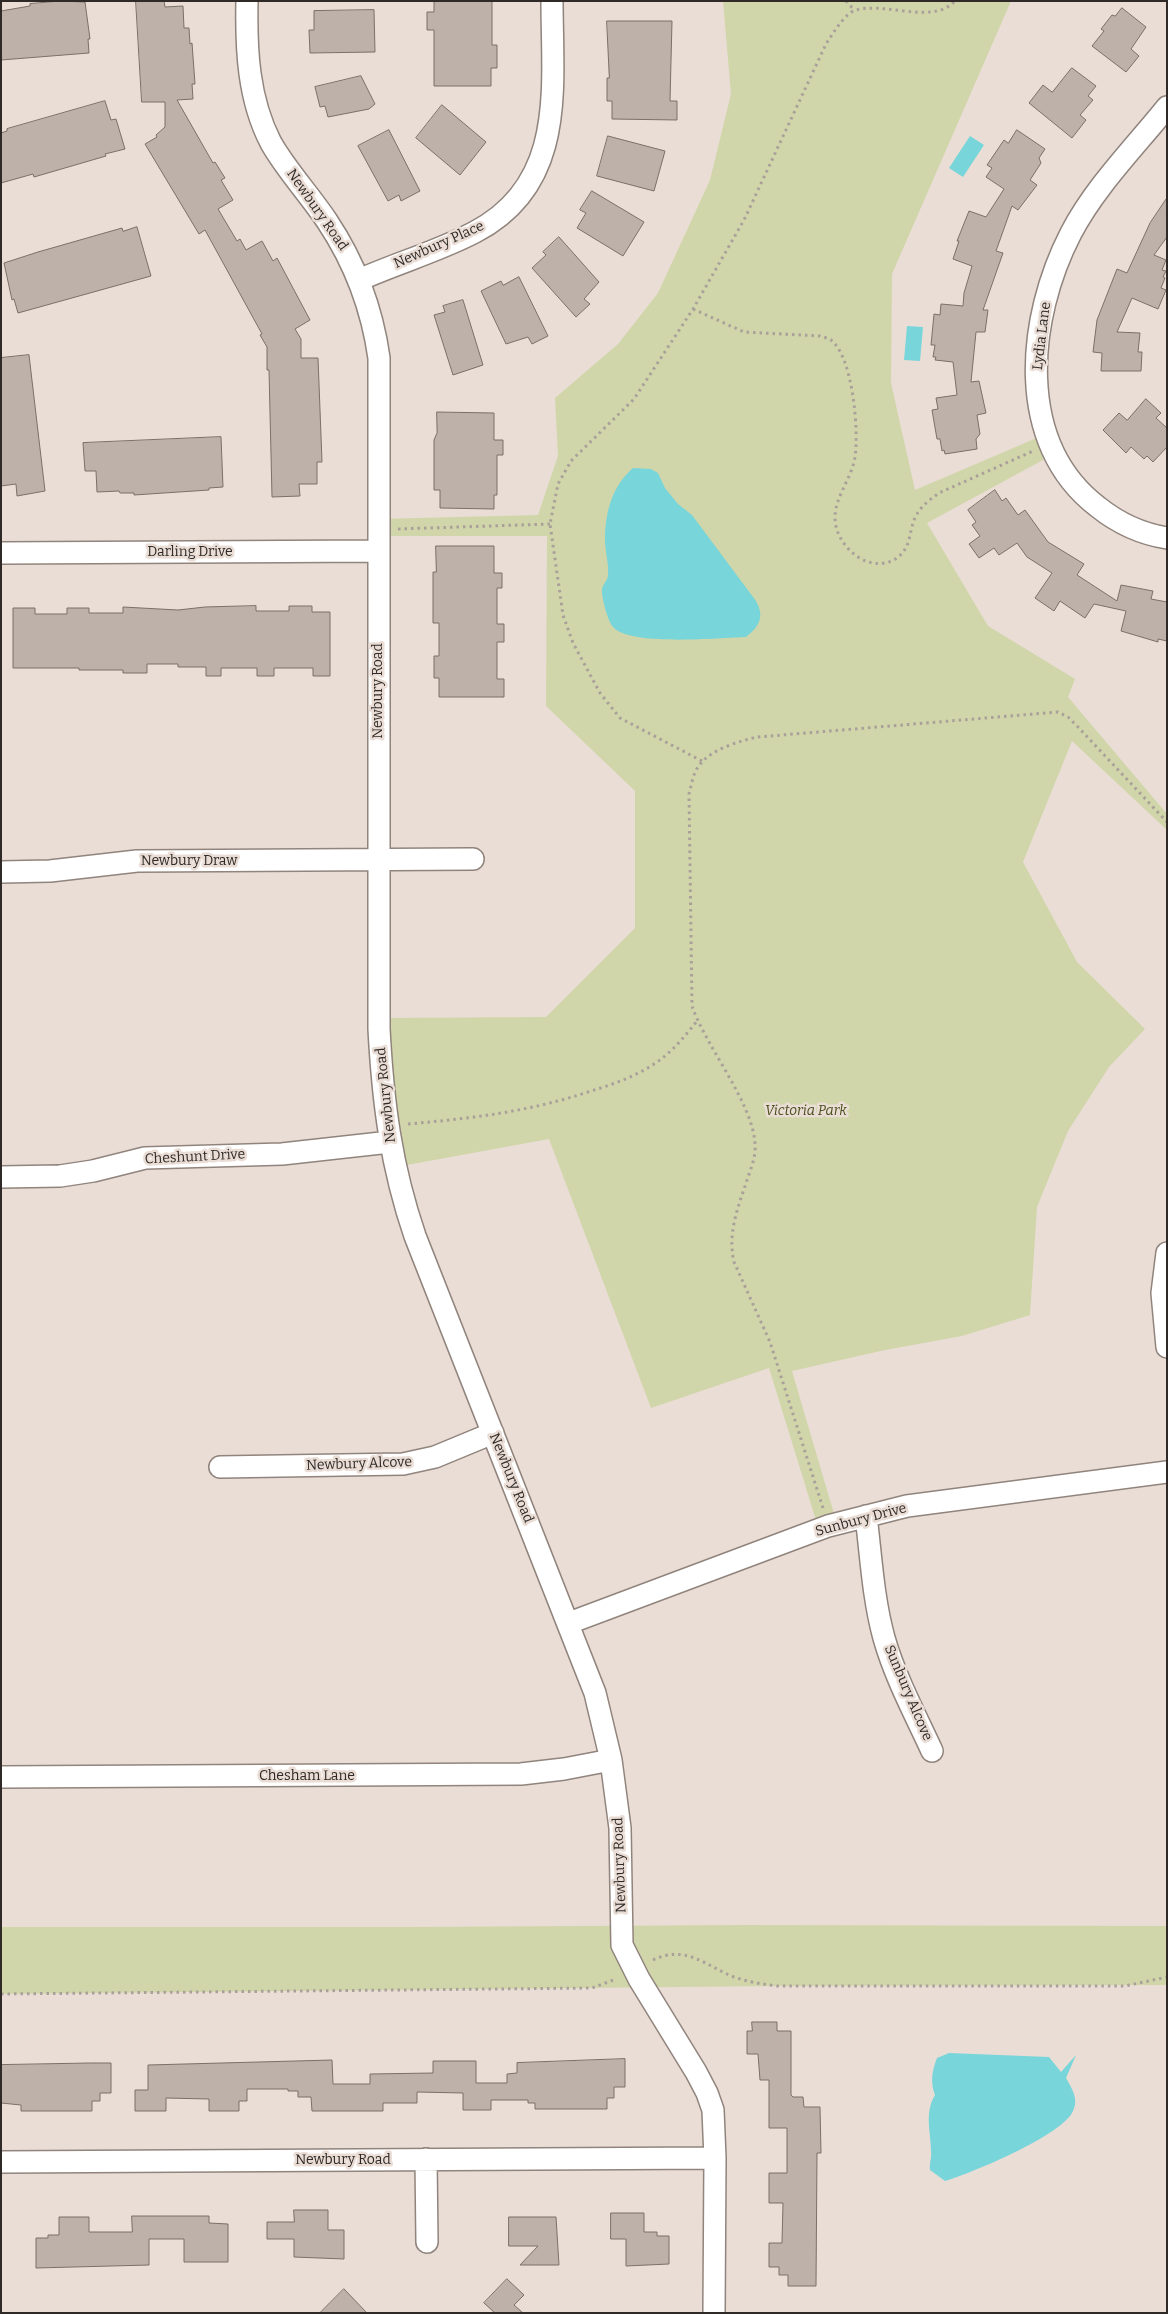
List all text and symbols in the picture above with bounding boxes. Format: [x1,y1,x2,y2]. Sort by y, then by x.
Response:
street label: Newbury Road [283,166,351,254]
street label: Newbury Place [391,218,487,272]
street label: Lydia Lane [1029,301,1055,371]
street label: Darling Drive [147,544,233,560]
street label: Newbury Road [370,643,386,739]
street label: Newbury Draw [141,853,237,869]
street label: Newbury Road [373,1047,399,1143]
park label: Victoria Park [765,1103,847,1119]
street label: Cheshunt Drive [144,1146,246,1168]
street label: Newbury Road [485,1431,537,1525]
street label: Newbury Alcove [306,1454,412,1474]
street label: Sunbury Drive [814,1500,908,1540]
street label: Sunbury Alcove [880,1643,936,1743]
street label: Chesham Lane [259,1768,355,1784]
street label: Newbury Road [610,1817,630,1913]
street label: Newbury Road [295,2152,391,2168]

